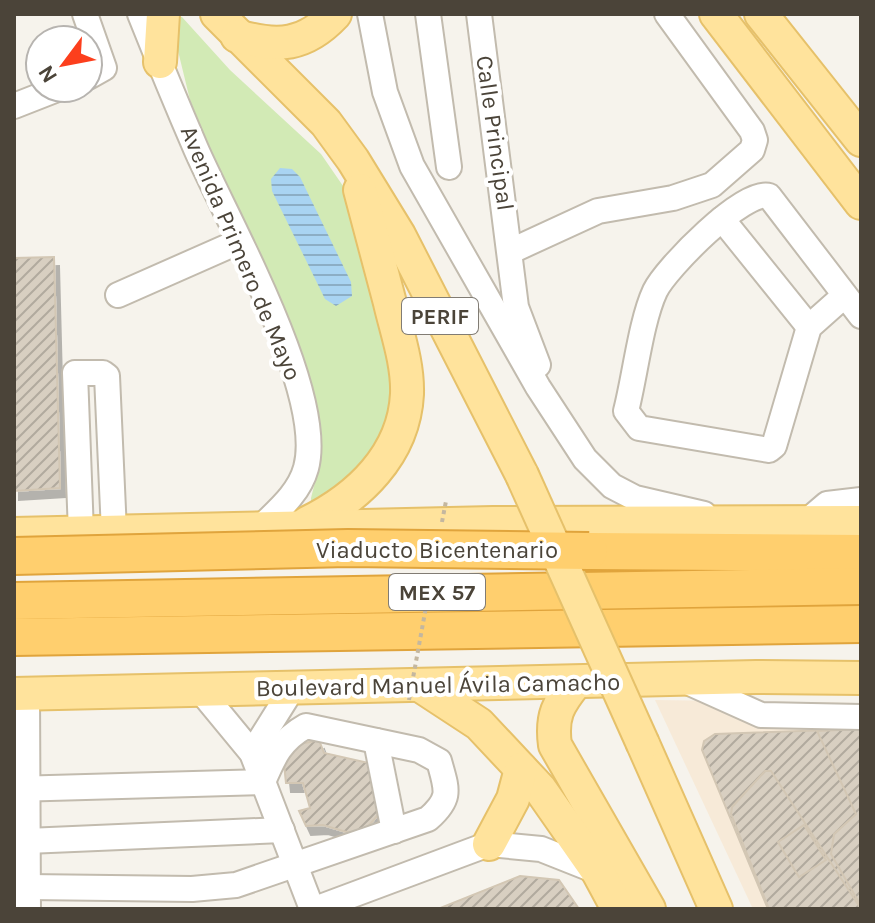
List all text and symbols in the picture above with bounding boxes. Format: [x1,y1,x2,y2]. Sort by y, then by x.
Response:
north arrow [24,24,104,104]
street label: Calle Principal [470,54,520,212]
text: N [33,60,63,88]
street label: Avenida Primero de Mayo [175,121,307,385]
road number: PERIF [402,298,478,334]
street label: Viaducto Bicentenario [316,536,558,564]
road number: MEX 57 [389,574,485,610]
street label: Boulevard Manuel Ávila Camacho [256,667,620,702]

